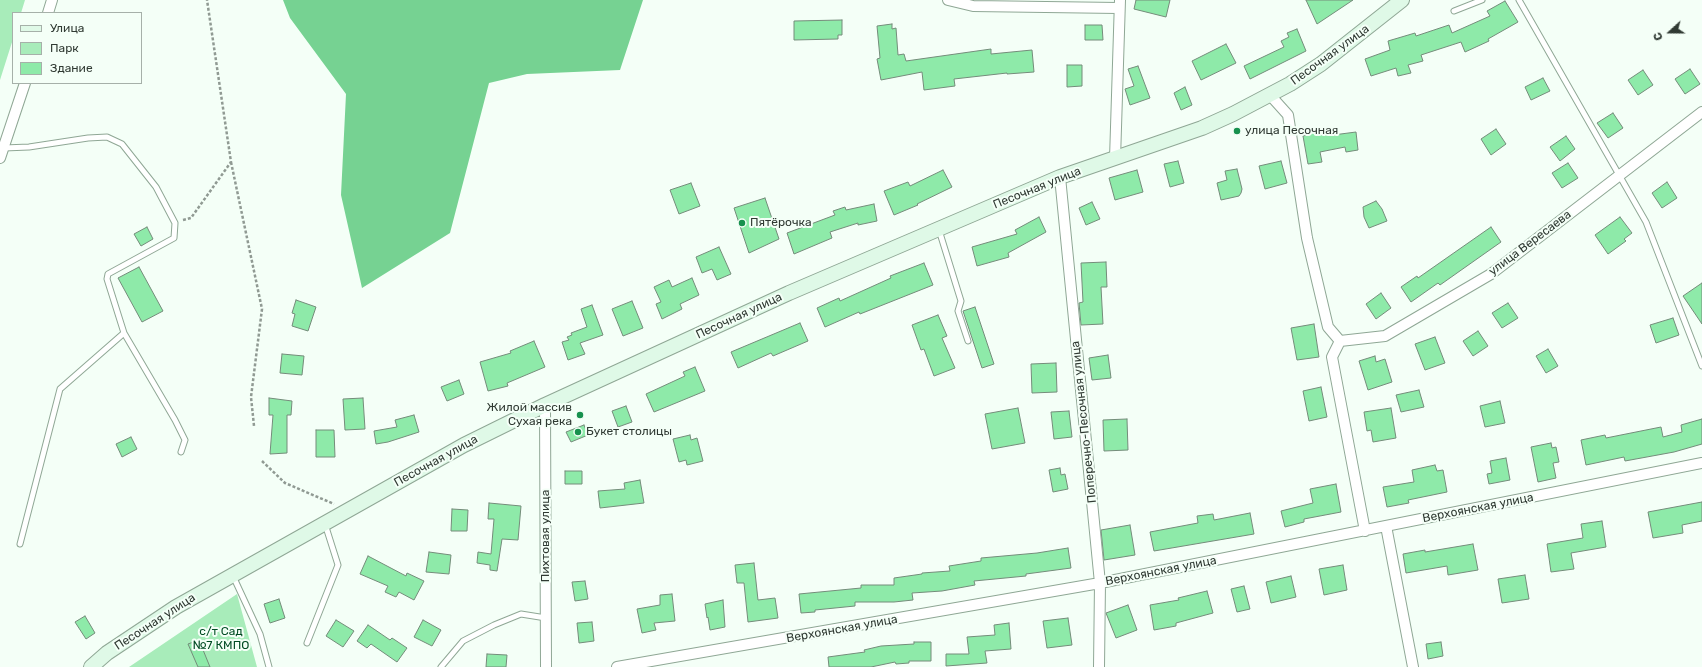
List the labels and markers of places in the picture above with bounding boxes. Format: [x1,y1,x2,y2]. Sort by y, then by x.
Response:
place label: улица Песочная [1245,124,1338,138]
marker: улица Песочная [1232,126,1242,136]
place label: Пятёрочка [750,216,812,230]
marker: Пятёрочка [737,218,747,228]
place label: Жилой массив Сухая река [487,401,572,429]
marker: Жилой массив Сухая река [575,410,585,420]
place label: Букет столицы [586,425,672,439]
marker: Букет столицы [573,427,583,437]

